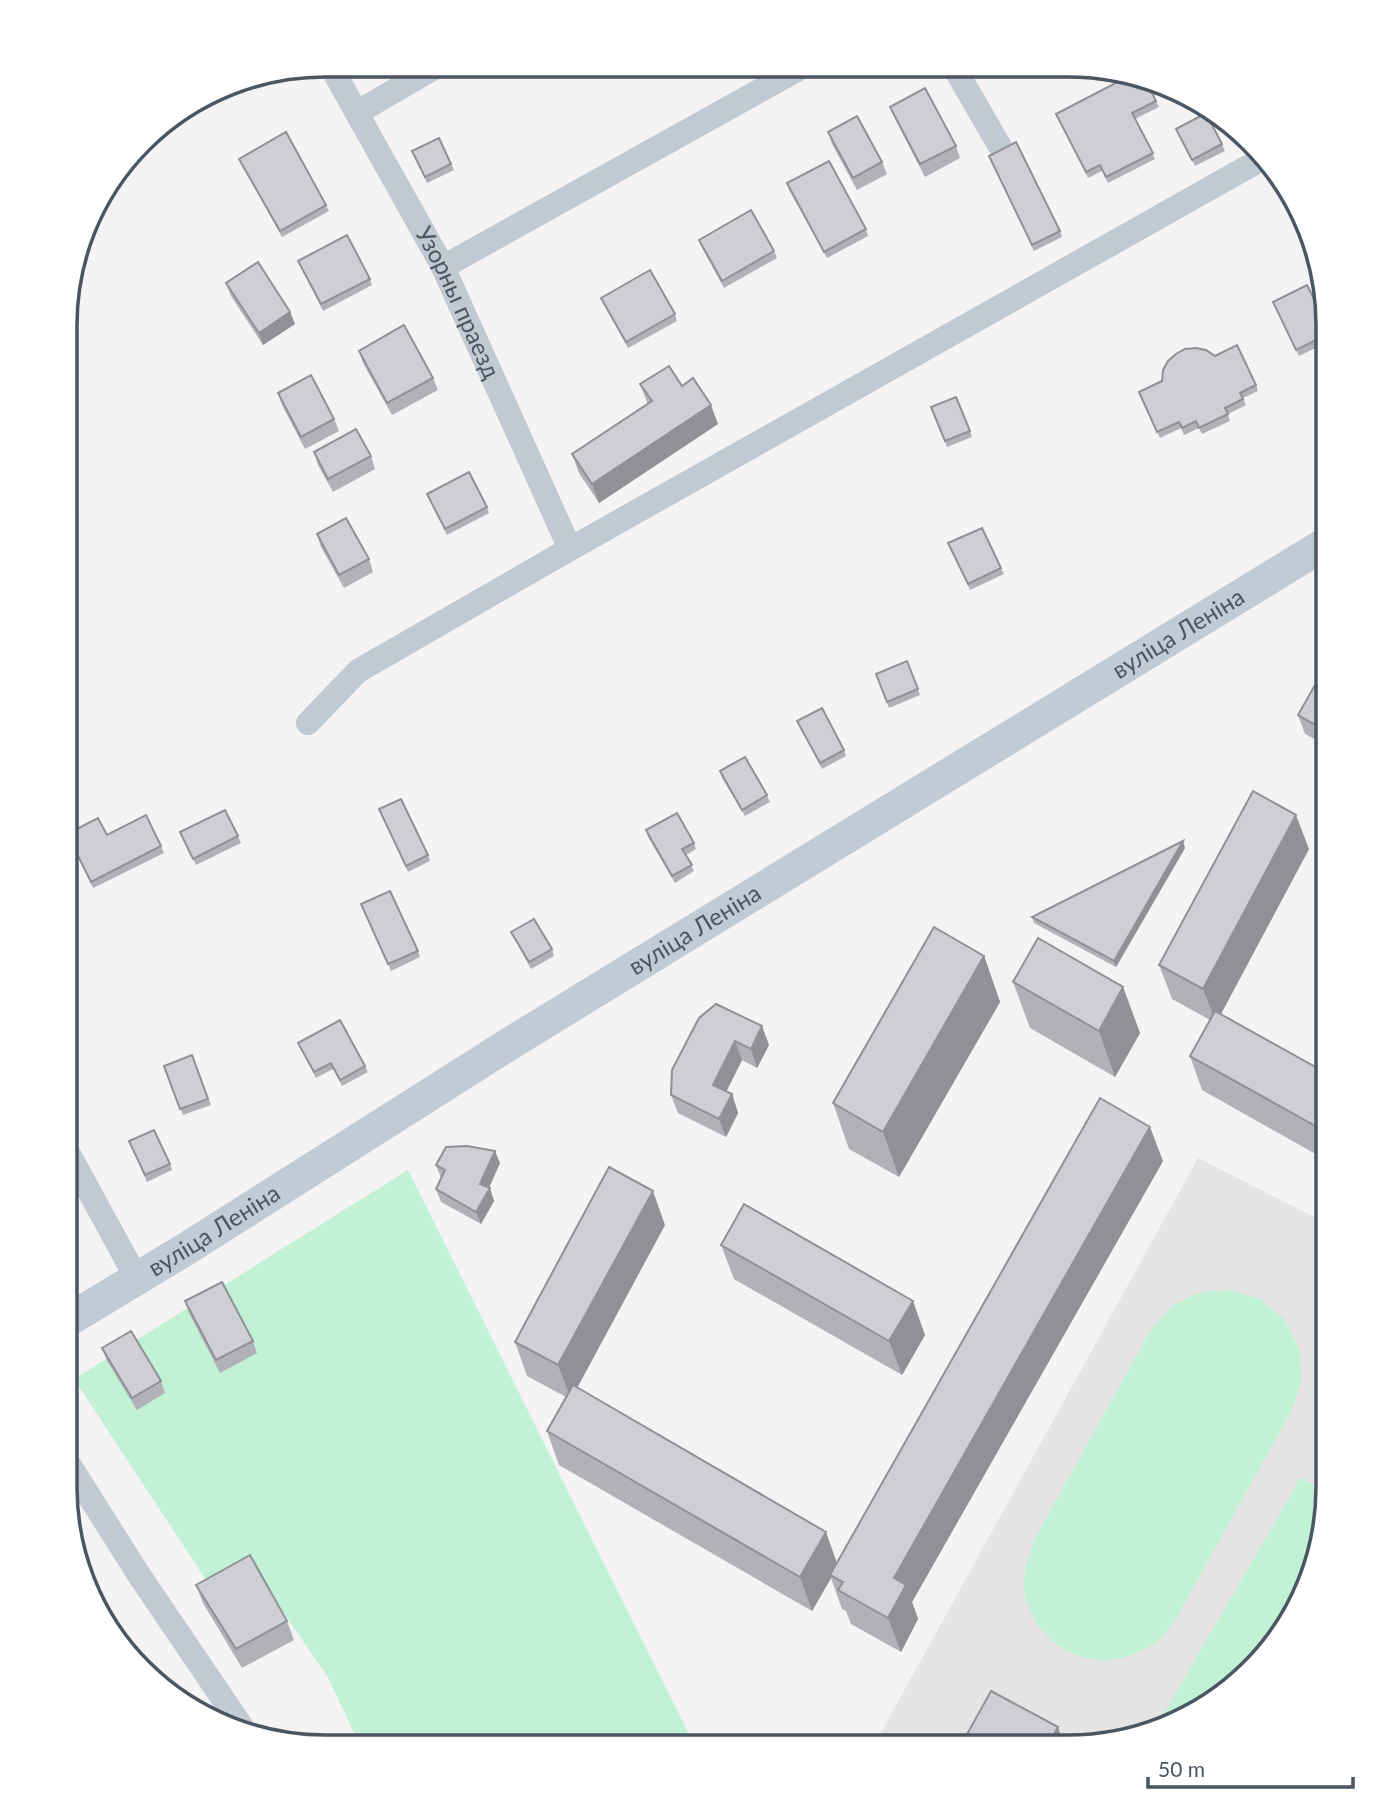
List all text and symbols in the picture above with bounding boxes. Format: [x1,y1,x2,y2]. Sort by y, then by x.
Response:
street label: Узорны праезд [410,221,507,383]
street label: вуліца Леніна [1106,581,1249,684]
street label: вуліца Леніна [623,877,766,980]
street label: вуліца Леніна [142,1177,285,1281]
scale bar [1148,1745,1353,1789]
text: 50 m [1158,1756,1205,1781]

